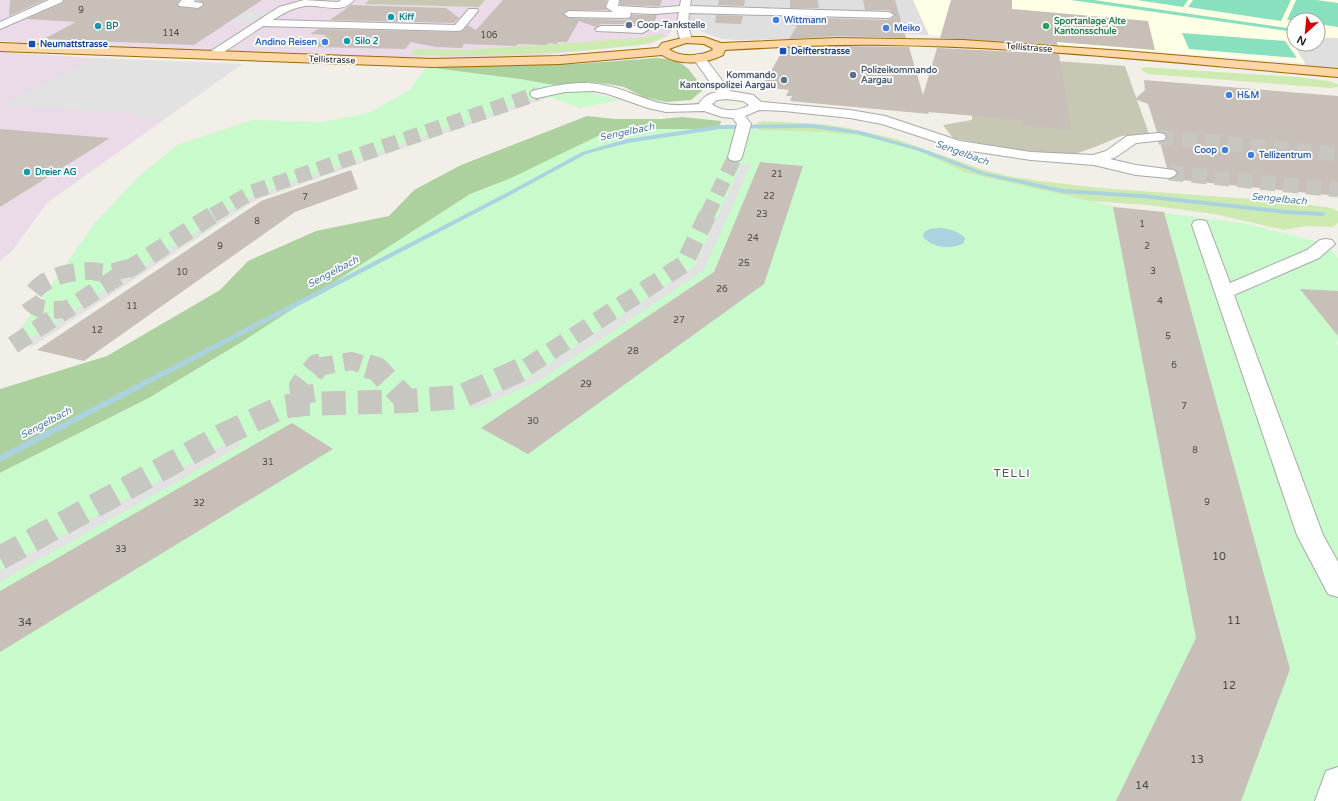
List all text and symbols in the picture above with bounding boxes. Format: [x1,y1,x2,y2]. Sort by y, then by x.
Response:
house number: 9 [78,5,84,16]
marker: Kiff [386,12,396,22]
place label: Kiff [399,12,415,23]
north arrow [1286,12,1326,52]
marker: Wittmann [771,15,781,25]
place label: Wittmann [784,15,826,26]
place label: Sportanlage Alte Kantonsschule [1054,16,1126,37]
marker: Coop-Tankstelle [624,20,634,30]
place label: Coop-Tankstelle [637,20,705,31]
marker: BP [93,21,103,31]
place label: BP [106,21,118,32]
marker: Sportanlage Alte Kantonsschule [1041,21,1051,31]
marker: Meiko [881,23,891,33]
place label: Meiko [894,23,921,34]
house number: 114 [163,28,180,39]
house number: 106 [481,30,498,41]
text: N [1295,33,1309,48]
marker: Silo 2 [342,36,352,46]
place label: Silo 2 [355,36,379,47]
place label: Andino Reisen [255,37,317,48]
marker: Andino Reisen [320,37,330,47]
marker: Neumattstrasse [27,39,37,49]
place label: Neumattstrasse [40,39,108,50]
street label: Tellistrasse [1005,41,1053,55]
marker: Delfterstrasse [778,46,788,56]
place label: Delfterstrasse [791,46,850,57]
street label: Tellistrasse [308,54,356,66]
place label: Polizeikommando Aargau [861,65,938,86]
place label: Kommando Kantonspolizei Aargau [680,70,777,91]
marker: Polizeikommando Aargau [848,70,858,80]
marker: Kommando Kantonspolizei Aargau [779,75,789,85]
marker: H&M [1224,90,1234,100]
place label: H&M [1237,90,1259,101]
water label: Sengelbach [598,120,656,144]
water label: Sengelbach [934,138,991,168]
place label: Coop [1194,145,1217,156]
marker: Coop [1220,145,1230,155]
marker: Tellizentrum [1246,150,1256,160]
place label: Tellizentrum [1258,150,1311,161]
marker: Dreier AG [22,167,32,177]
place label: Dreier AG [35,167,77,178]
house number: 21 [771,169,783,180]
house number: 22 [763,191,775,202]
water label: Sengelbach [1251,191,1308,207]
house number: 7 [302,192,308,203]
house number: 23 [756,209,768,220]
house number: 8 [254,216,260,227]
house number: 1 [1139,219,1145,230]
house number: 24 [747,233,759,244]
house number: 9 [217,241,223,252]
house number: 2 [1144,241,1150,252]
water label: Sengelbach [306,253,361,290]
house number: 25 [738,258,750,269]
house number: 3 [1150,266,1156,277]
house number: 10 [176,267,188,278]
house number: 26 [716,284,728,295]
house number: 4 [1157,296,1163,307]
house number: 11 [126,301,138,312]
house number: 27 [673,315,685,326]
house number: 12 [91,325,103,336]
house number: 5 [1165,331,1171,342]
house number: 28 [627,346,639,357]
house number: 6 [1171,360,1177,371]
house number: 29 [580,379,592,390]
house number: 7 [1181,401,1187,412]
water label: Sengelbach [19,404,74,441]
house number: 30 [527,416,539,427]
house number: 8 [1192,445,1198,456]
house number: 31 [262,457,274,468]
district label: TELLI [993,466,1031,480]
house number: 9 [1204,497,1210,508]
house number: 32 [193,498,205,509]
house number: 33 [115,544,127,555]
house number: 10 [1212,550,1226,563]
house number: 11 [1227,614,1241,627]
house number: 34 [18,616,32,629]
house number: 12 [1222,679,1236,692]
house number: 13 [1190,753,1204,766]
house number: 14 [1135,779,1149,792]

